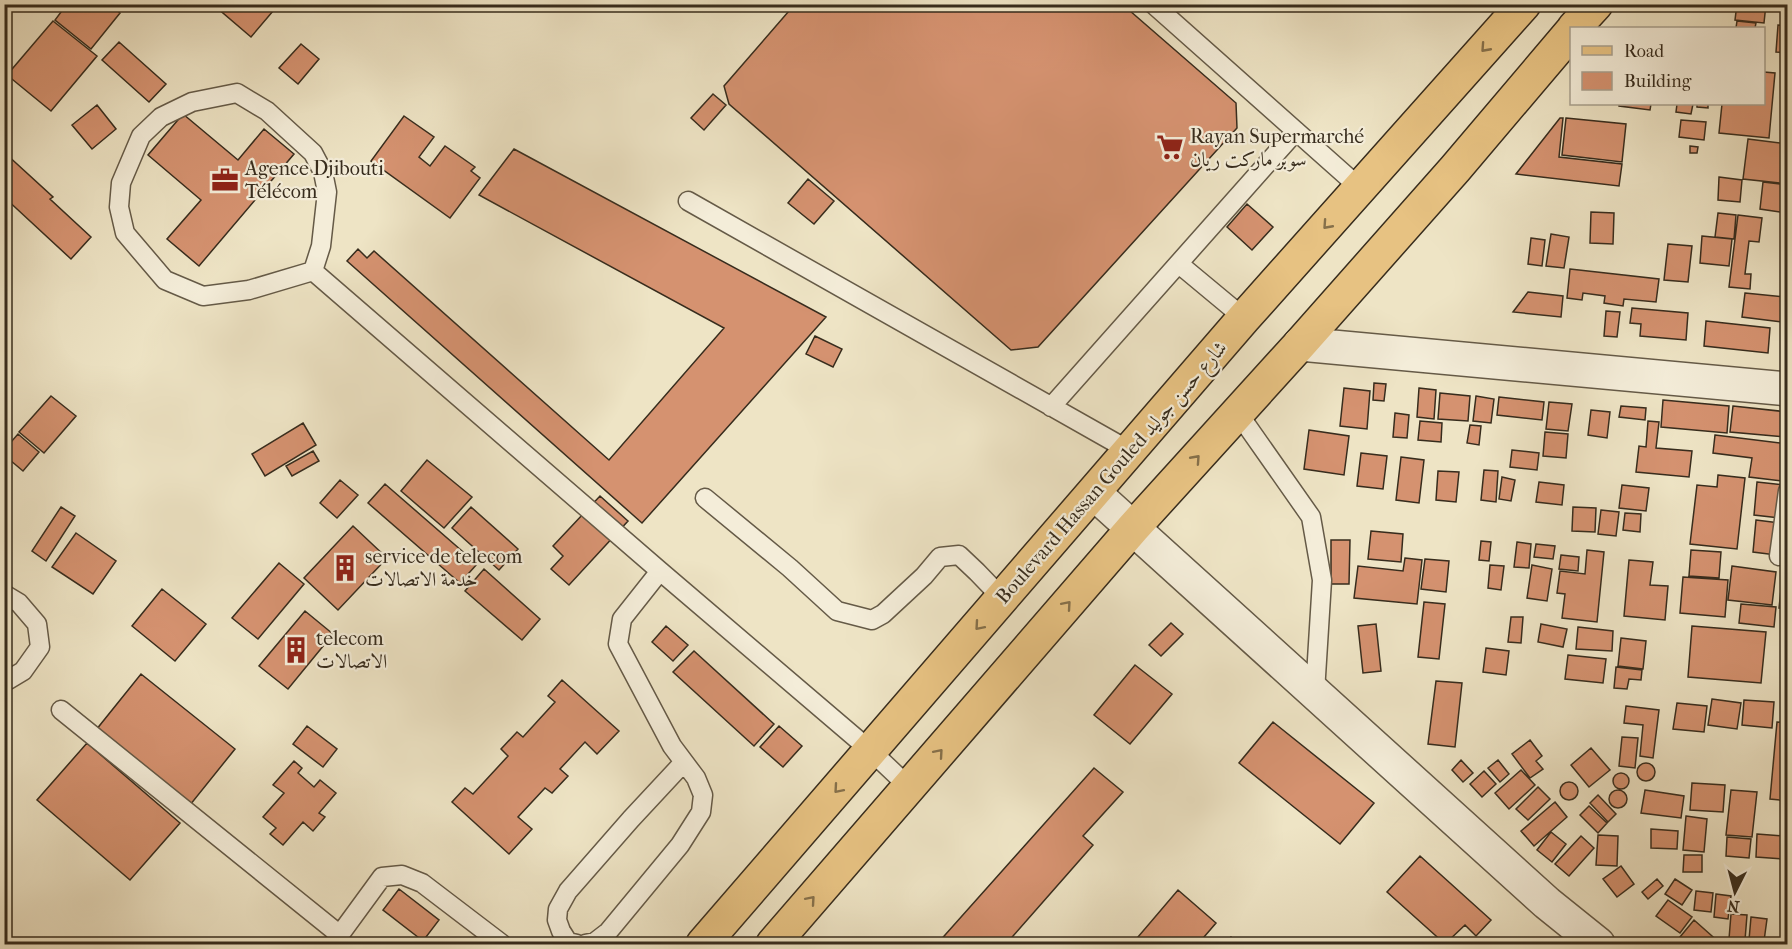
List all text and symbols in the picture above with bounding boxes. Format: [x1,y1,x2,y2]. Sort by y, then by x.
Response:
legend [1570,27,1765,105]
one-way arrow [1481,41,1492,52]
text: Road [1624,41,1664,62]
text: Building [1624,71,1692,92]
place label: Rayan Supermarché سوبر ماركت ريان [1190,125,1364,172]
supermarket icon: Rayan Supermarché سوبر ماركت ريان [1155,132,1185,162]
place label: Agence Djibouti Télécom [244,157,384,203]
office icon: Agence Djibouti Télécom [210,165,240,195]
one-way arrow [1323,218,1334,229]
street label: Boulevard Hassan Gouled شارع حسن جوليد [991,336,1236,612]
one-way arrow [1189,456,1200,466]
place label: service de telecom خدمة الاتصالات [365,545,523,591]
building icon: service de telecom خدمة الاتصالات [330,553,360,583]
one-way arrow [1060,602,1071,612]
one-way arrow [975,619,986,630]
place label: telecom الاتصالات [316,627,387,673]
building icon: telecom الاتصالات [281,635,311,665]
one-way arrow [932,749,943,760]
one-way arrow [834,782,845,793]
north arrow [1705,862,1765,922]
one-way arrow [804,896,815,907]
text: N [1726,896,1741,917]

